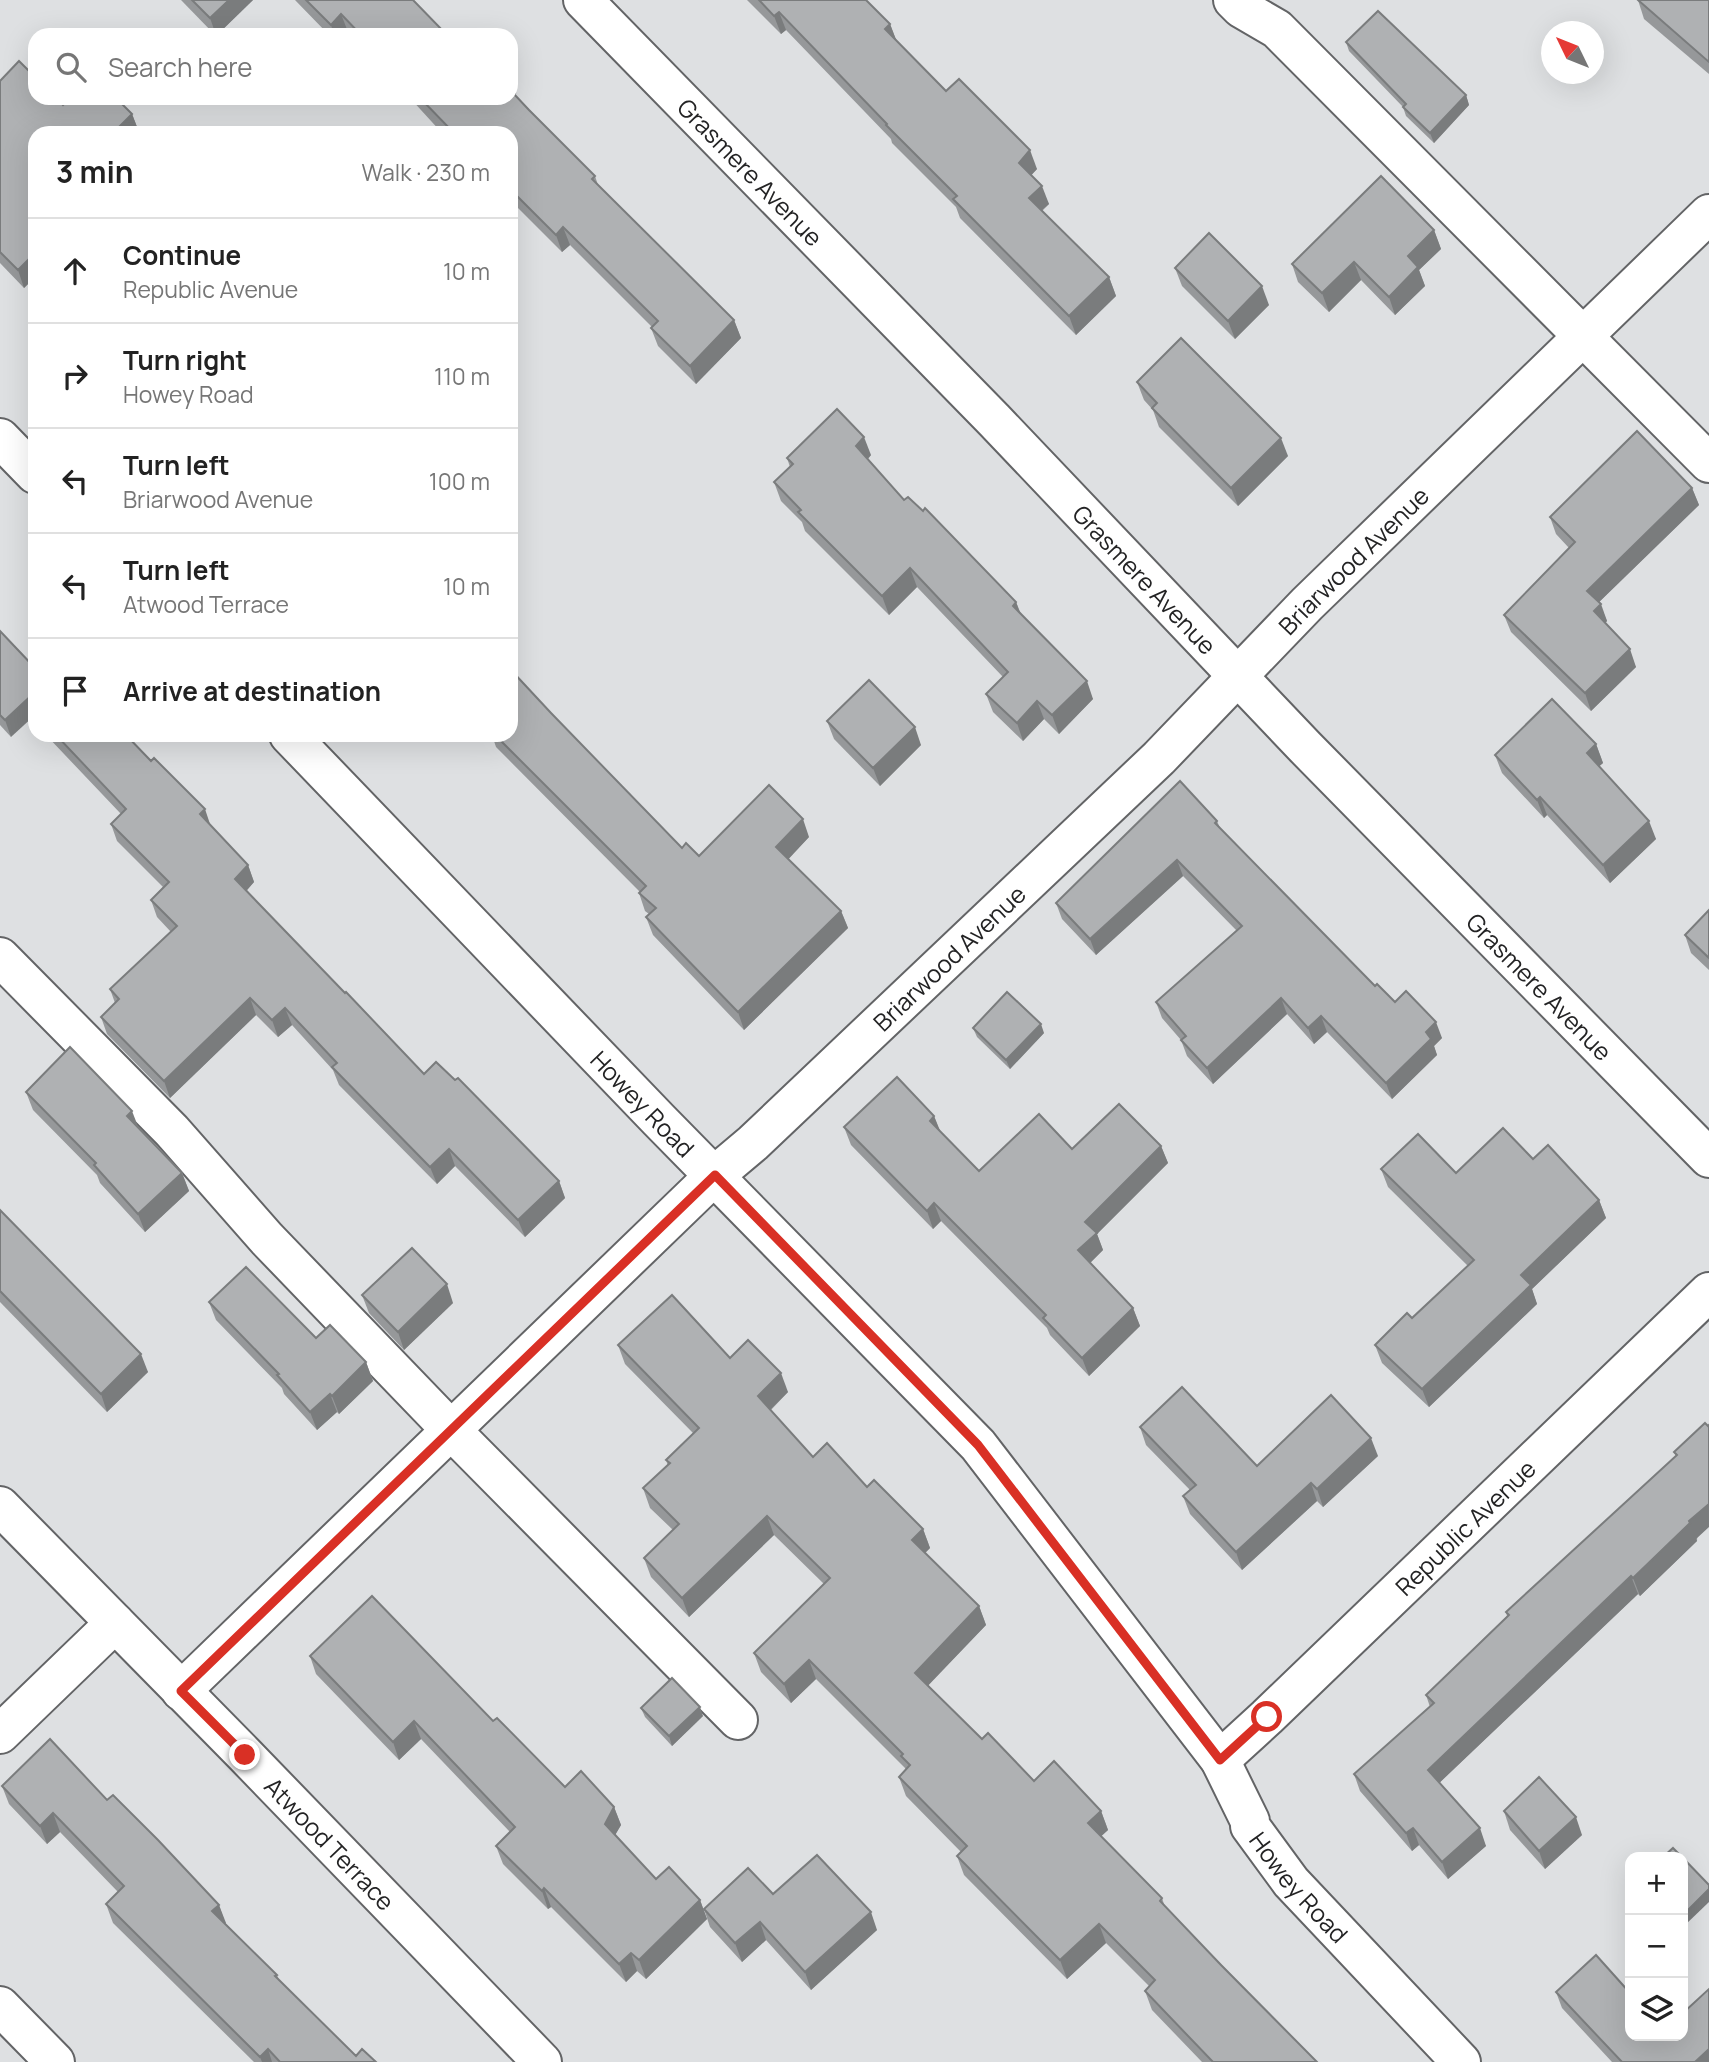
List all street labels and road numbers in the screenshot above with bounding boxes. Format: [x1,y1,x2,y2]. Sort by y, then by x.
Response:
street label: Grasmere Avenue [671,90,831,253]
street label: Briarwood Avenue [1270,479,1435,641]
street label: Grasmere Avenue [1066,497,1224,661]
street label: Briarwood Avenue [865,877,1032,1038]
street label: Grasmere Avenue [1460,905,1620,1067]
street label: Howey Road [584,1043,702,1164]
street label: Republic Avenue [1387,1452,1542,1602]
street label: Atwood Terrace [258,1769,402,1917]
street label: Howey Road [1243,1825,1356,1949]

